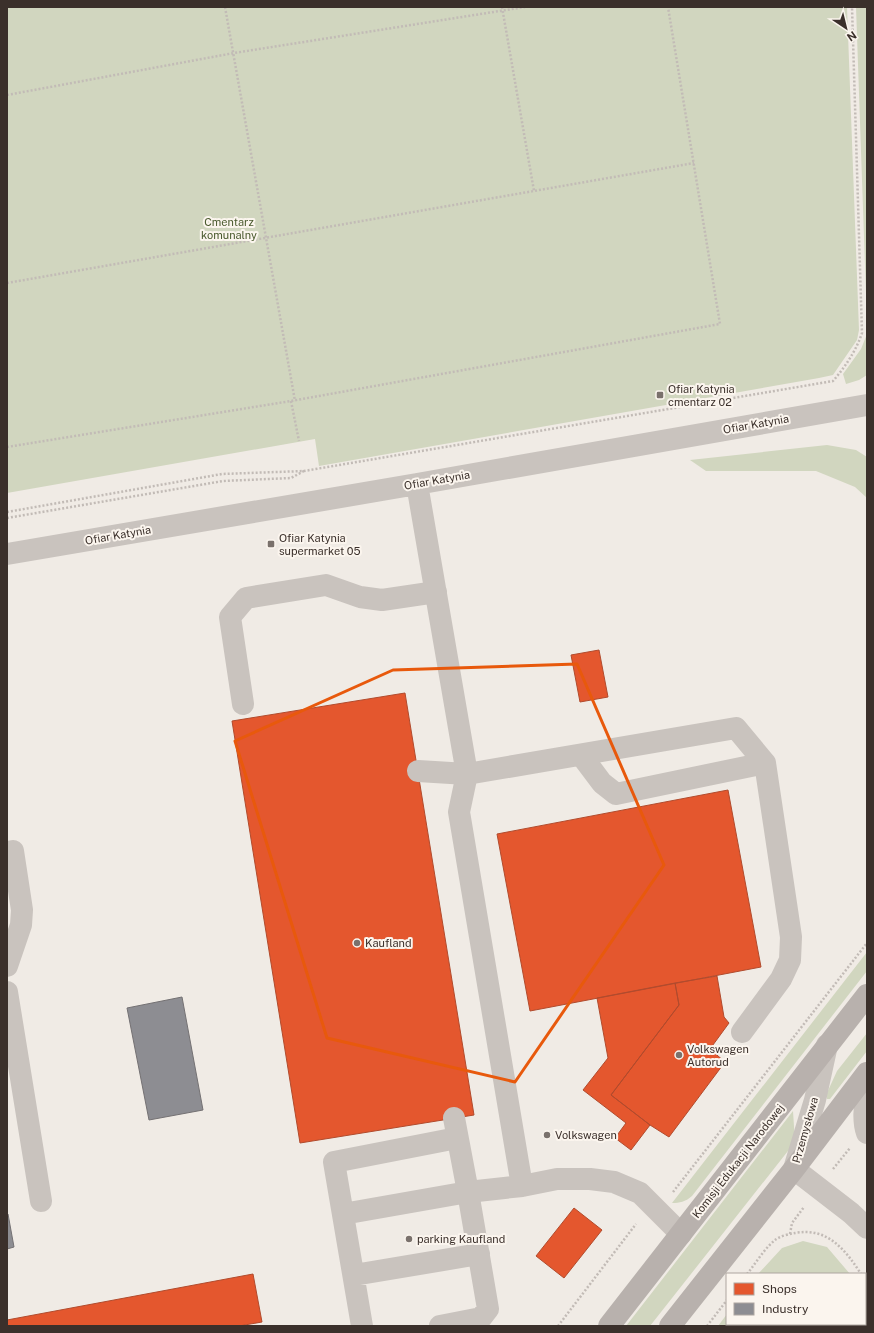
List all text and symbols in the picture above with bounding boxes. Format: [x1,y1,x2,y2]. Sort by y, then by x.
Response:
north arrow [826,8,866,48]
text: N [845,29,859,44]
park label: Cmentarz komunalny [201,216,257,241]
place label: Ofiar Katynia cmentarz 02 [668,383,735,408]
marker: Ofiar Katynia cmentarz 02 [655,390,665,400]
street label: Ofiar Katynia [722,412,790,436]
street label: Ofiar Katynia [403,468,471,492]
street label: Ofiar Katynia [84,523,152,547]
place label: Ofiar Katynia supermarket 05 [279,532,361,557]
marker: Ofiar Katynia supermarket 05 [266,539,276,549]
place label: Kaufland [365,937,412,949]
marker: Kaufland [352,938,362,948]
place label: Volkswagen Autorud [687,1043,749,1068]
marker: Volkswagen Autorud [674,1050,684,1060]
street label: Przemysłowa [790,1096,820,1164]
street label: Komisji Edukacji Narodowej [690,1102,786,1220]
place label: Volkswagen [555,1129,617,1141]
marker: Volkswagen [542,1130,552,1140]
place label: parking Kaufland [417,1233,505,1245]
marker: parking Kaufland [404,1234,414,1244]
legend [726,1273,866,1325]
text: Shops [762,1282,797,1296]
text: Industry [762,1302,809,1316]

